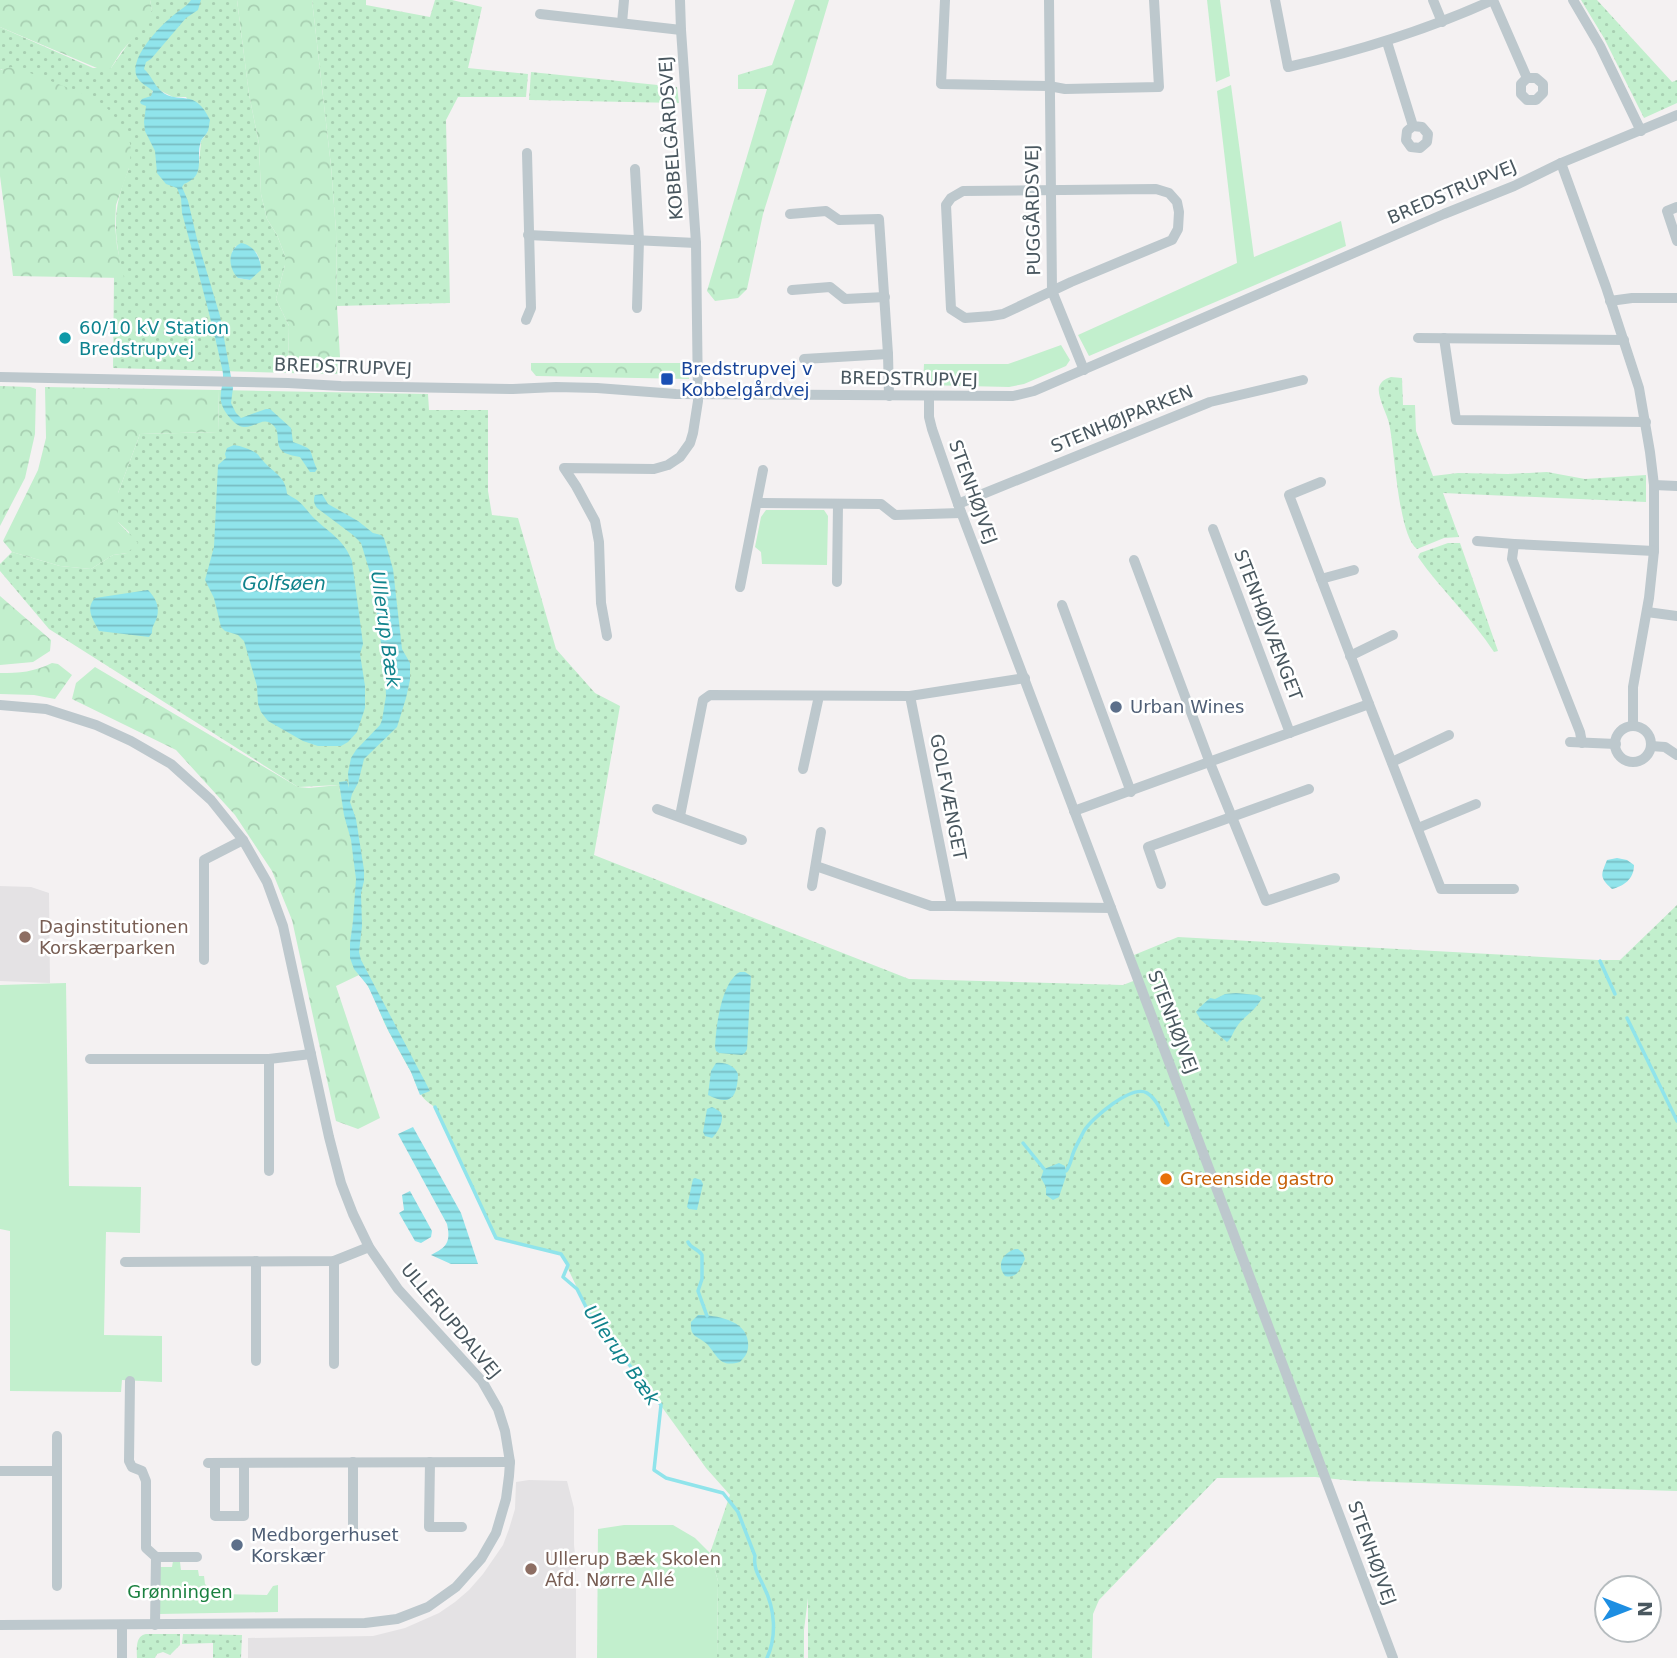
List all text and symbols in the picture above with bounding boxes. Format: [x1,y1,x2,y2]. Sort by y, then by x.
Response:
street label: KOBBELGÅRDSVEJ [654,55,687,221]
street label: PUGGÅRDSVEJ [1021,144,1044,276]
street label: BREDSTRUPVEJ [1384,155,1519,228]
place label: 60/10 kV Station Bredstrupvej [79,317,229,359]
marker: 60/10 kV Station Bredstrupvej [57,330,73,346]
street label: BREDSTRUPVEJ [274,354,412,379]
place label: Bredstrupvej v Kobbelgårdvej [681,358,813,400]
street label: BREDSTRUPVEJ [840,367,978,390]
marker: Bredstrupvej v Kobbelgårdvej [659,371,675,387]
street label: STENHØJPARKEN [1048,380,1196,457]
street label: STENHØJVEJ [945,437,1002,547]
street label: STENHØJVÆNGET [1230,546,1307,704]
water label: Ullerup Bæk [367,570,405,689]
water label: Golfsøen [242,572,326,594]
place label: Urban Wines [1130,696,1244,717]
marker: Urban Wines [1108,699,1124,715]
street label: GOLFVÆNGET [926,732,971,863]
place label: Daginstitutionen Korskærparken [39,916,189,958]
marker: Daginstitutionen Korskærparken [17,929,33,945]
street label: STENHØJVEJ [1144,967,1203,1077]
place label: Greenside gastro [1180,1168,1334,1189]
marker: Greenside gastro [1158,1171,1174,1187]
street label: ULLERUPDALVEJ [397,1259,506,1383]
water label: Ullerup Bæk [579,1301,665,1410]
street label: STENHØJVEJ [1344,1498,1401,1608]
place label: Medborgerhuset Korskær [251,1524,398,1566]
marker: Medborgerhuset Korskær [229,1537,245,1553]
place label: Ullerup Bæk Skolen Afd. Nørre Allé [545,1548,721,1590]
marker: Ullerup Bæk Skolen Afd. Nørre Allé [523,1561,539,1577]
north arrow [1593,1574,1663,1644]
park label: Grønningen [127,1581,233,1602]
text: N [1634,1601,1656,1617]

